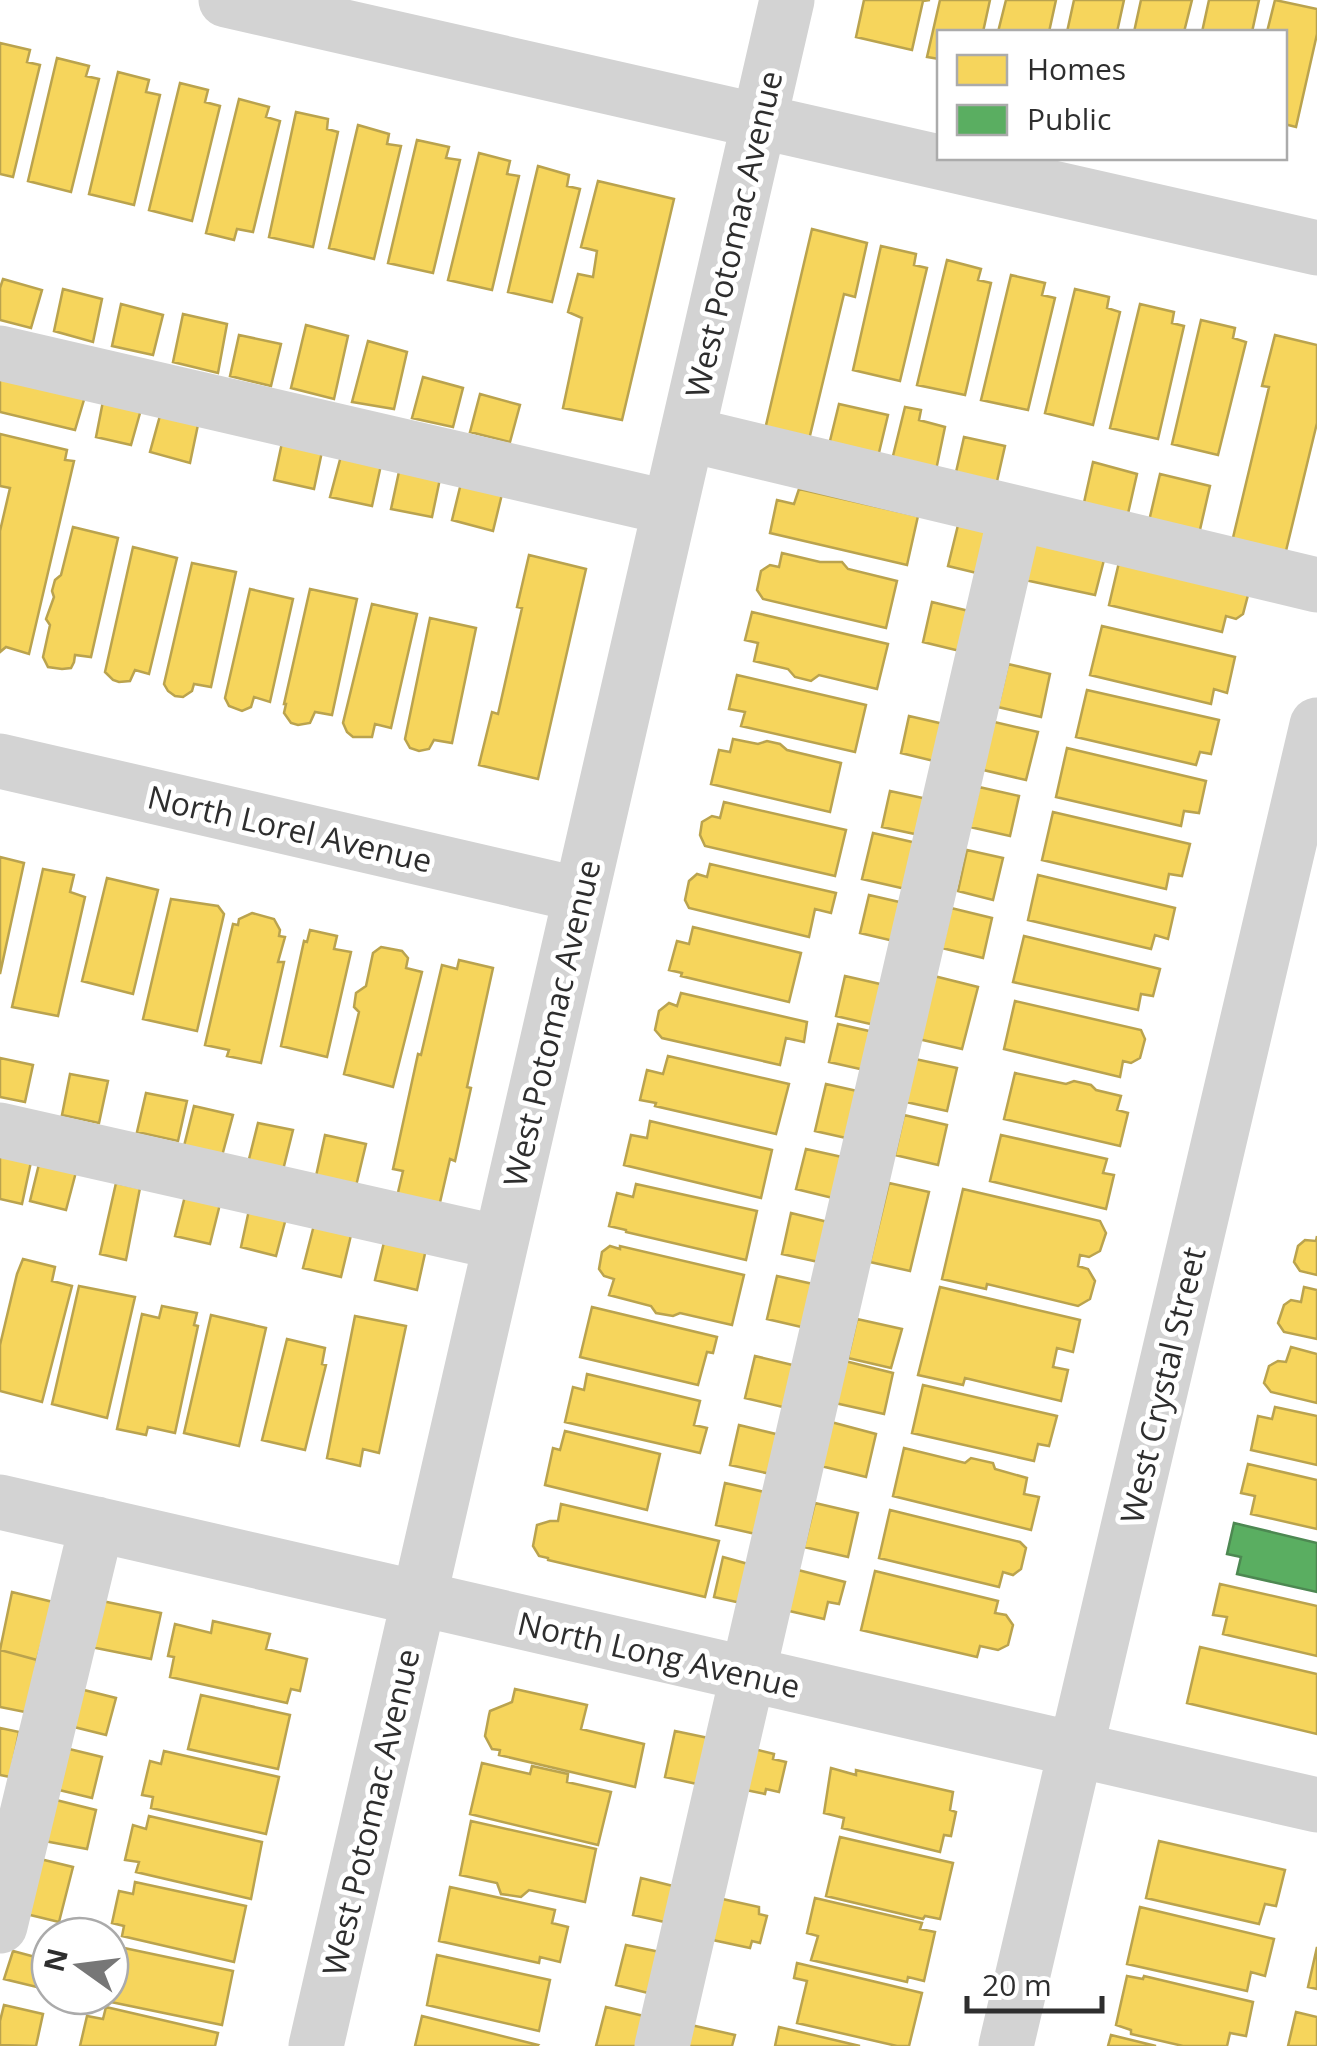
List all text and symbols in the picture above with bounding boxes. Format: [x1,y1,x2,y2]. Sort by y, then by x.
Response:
legend [937,30,1287,160]
text: Homes [1027,48,1126,89]
street label: West Potomac Avenue [674,66,792,402]
text: Public [1027,98,1111,139]
street label: North Lorel Avenue [144,774,436,882]
street label: West Potomac Avenue [492,855,610,1191]
street label: West Crystal Street [1109,1243,1215,1527]
street label: North Long Avenue [514,1601,804,1707]
street label: West Potomac Avenue [311,1644,429,1980]
north arrow [30,1916,130,2016]
text: N [34,1944,76,1975]
scale bar [967,1951,1102,2013]
text: 20 m [982,1964,1052,2005]

